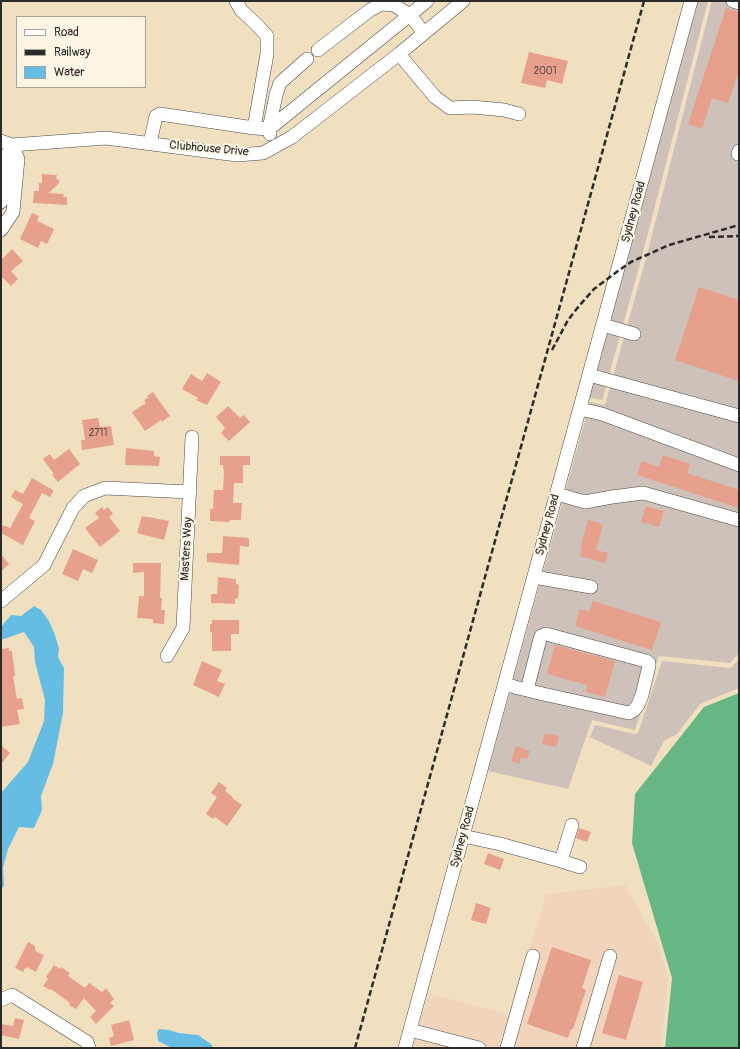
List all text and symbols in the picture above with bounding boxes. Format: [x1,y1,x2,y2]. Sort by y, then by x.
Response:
legend [16,16,146,88]
text: Road [54,25,79,40]
text: Railway [54,45,90,60]
text: Water [54,65,85,80]
house number: 2001 [533,65,557,77]
street label: Clubhouse Drive [169,138,249,160]
street label: Sydney Road [619,180,649,244]
house number: 2711 [89,427,107,439]
street label: Sydney Road [533,493,563,557]
street label: Masters Way [178,517,196,581]
street label: Sydney Road [448,805,478,869]

